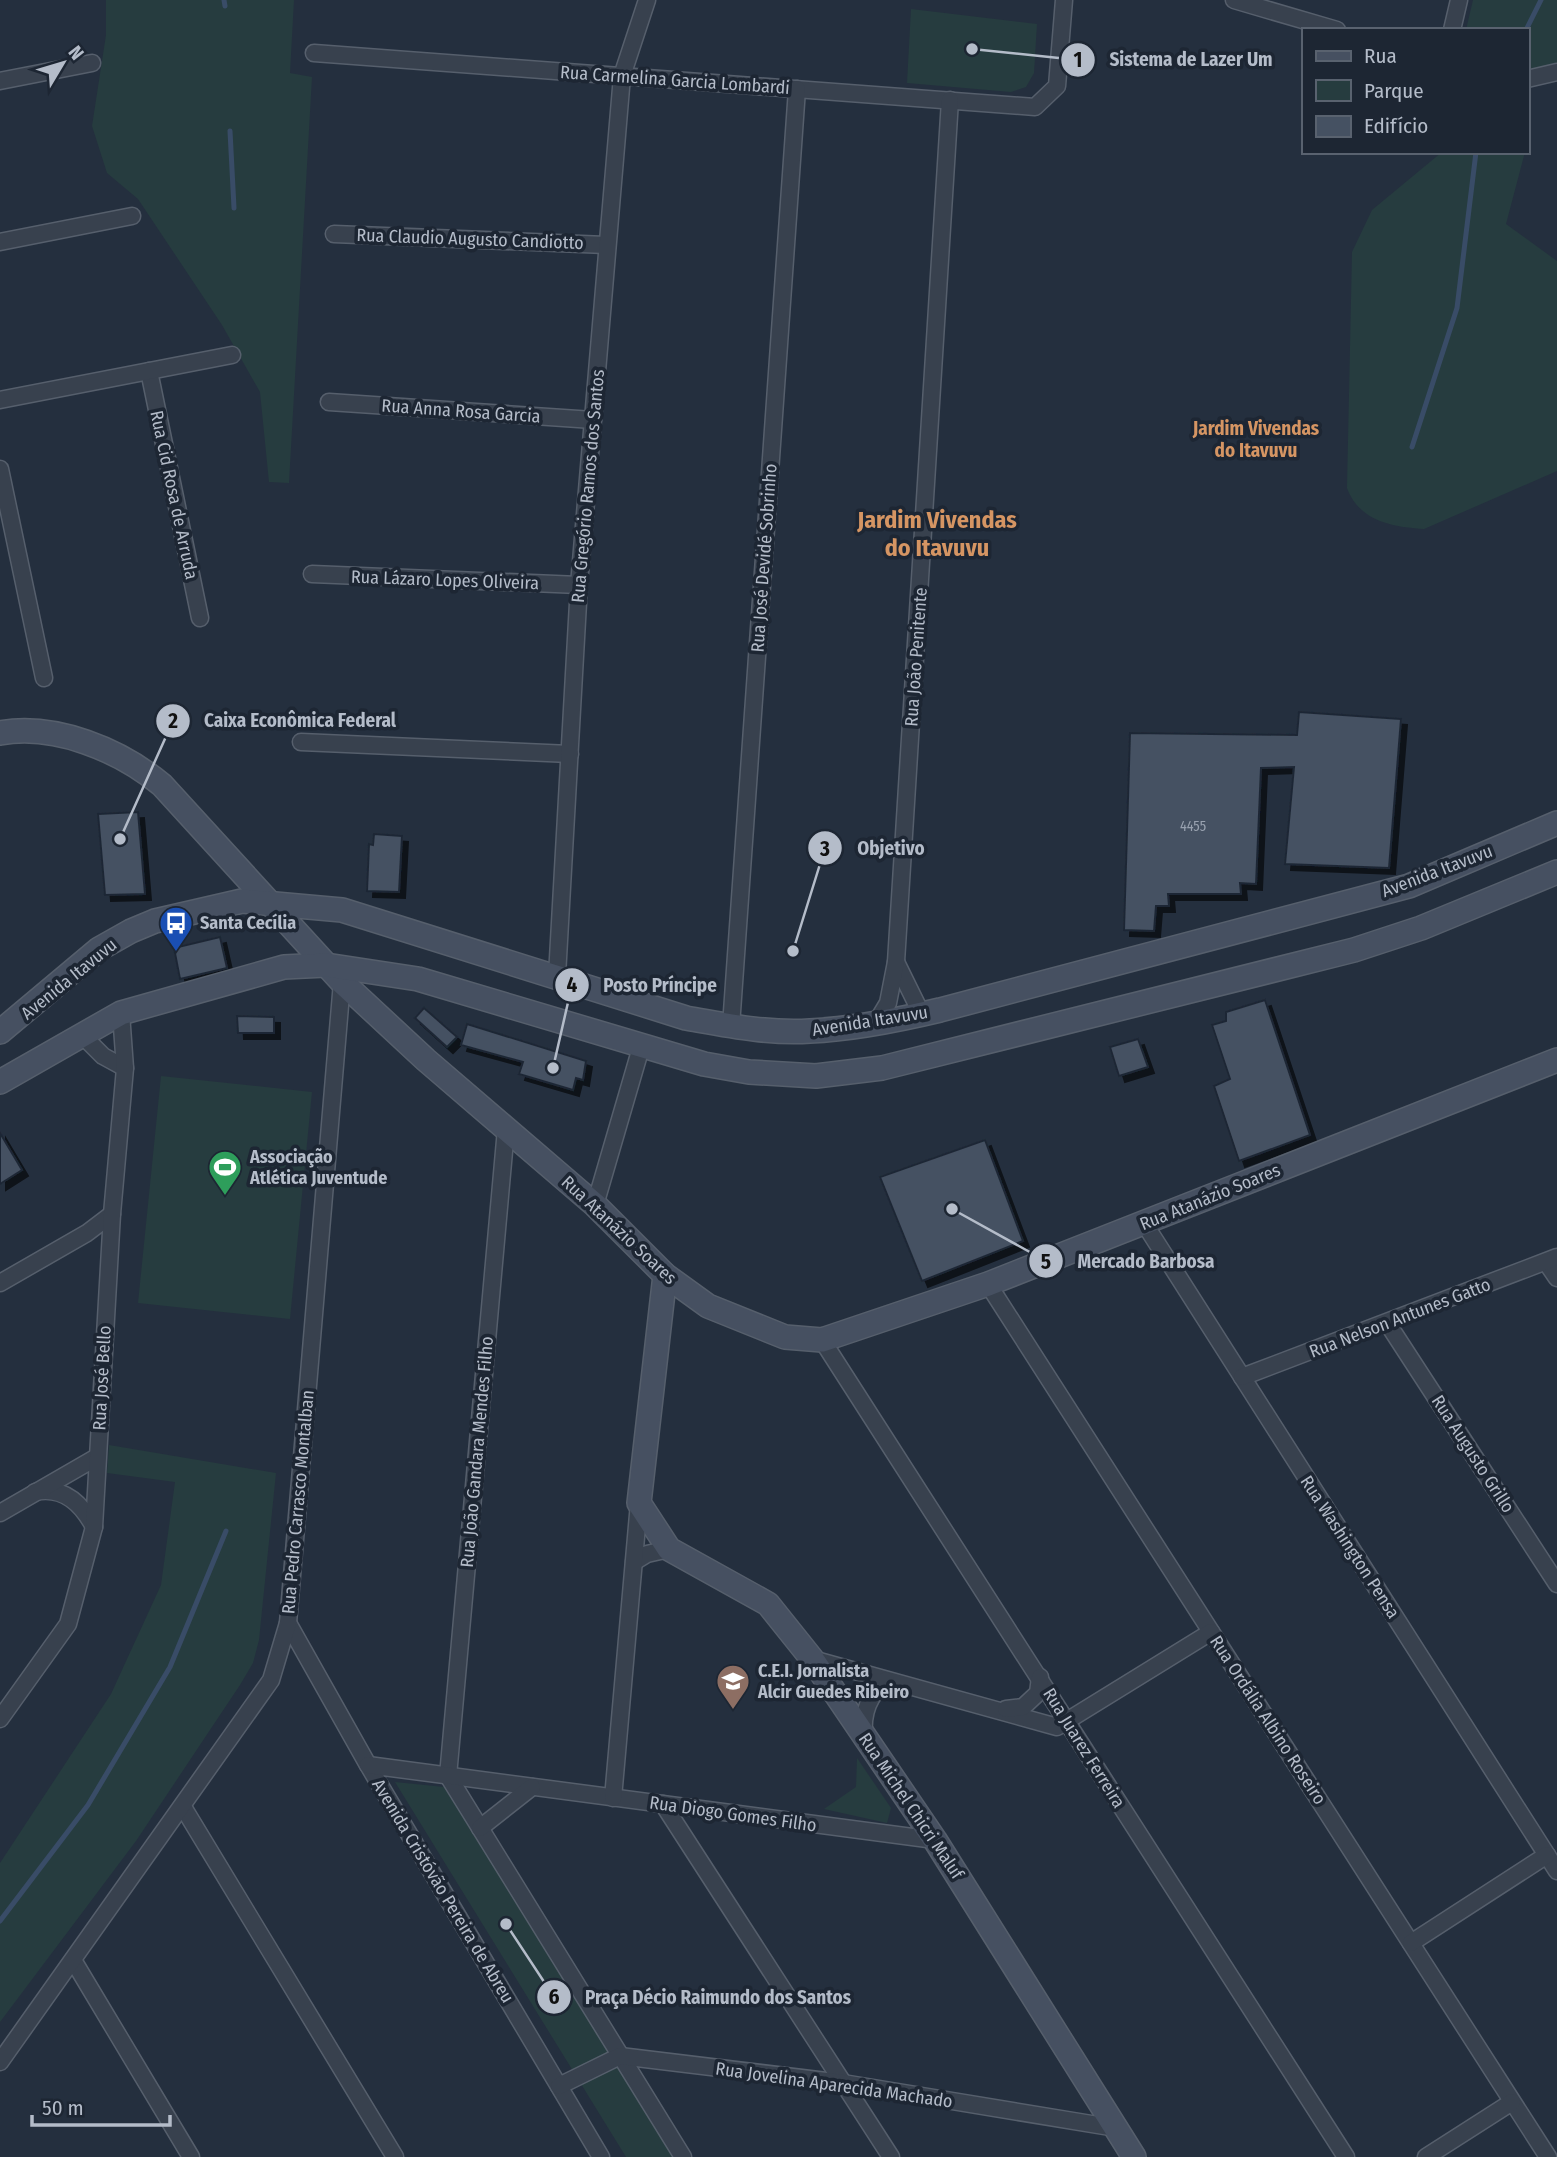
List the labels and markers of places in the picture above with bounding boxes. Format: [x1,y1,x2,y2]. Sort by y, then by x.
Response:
callout: Sistema de Lazer Um [1061,40,1287,80]
callout: Caixa Econômica Federal [155,701,410,741]
callout: Objetivo [808,828,938,868]
bus stop icon: Santa Cecília [157,904,195,953]
place label: Santa Cecília [200,912,296,934]
callout: Posto Príncipe [554,965,731,1005]
place label: Associação Atlética Juventude [249,1146,387,1189]
sports icon: Associação Atlética Juventude [206,1148,244,1197]
callout: Mercado Barbosa [1029,1241,1229,1281]
place label: C.E.I. Jornalista Alcir Guedes Ribeiro [757,1660,910,1703]
school or university icon: C.E.I. Jornalista Alcir Guedes Ribeiro [714,1662,752,1711]
callout: Praça Décio Raimundo dos Santos [536,1977,865,2017]

